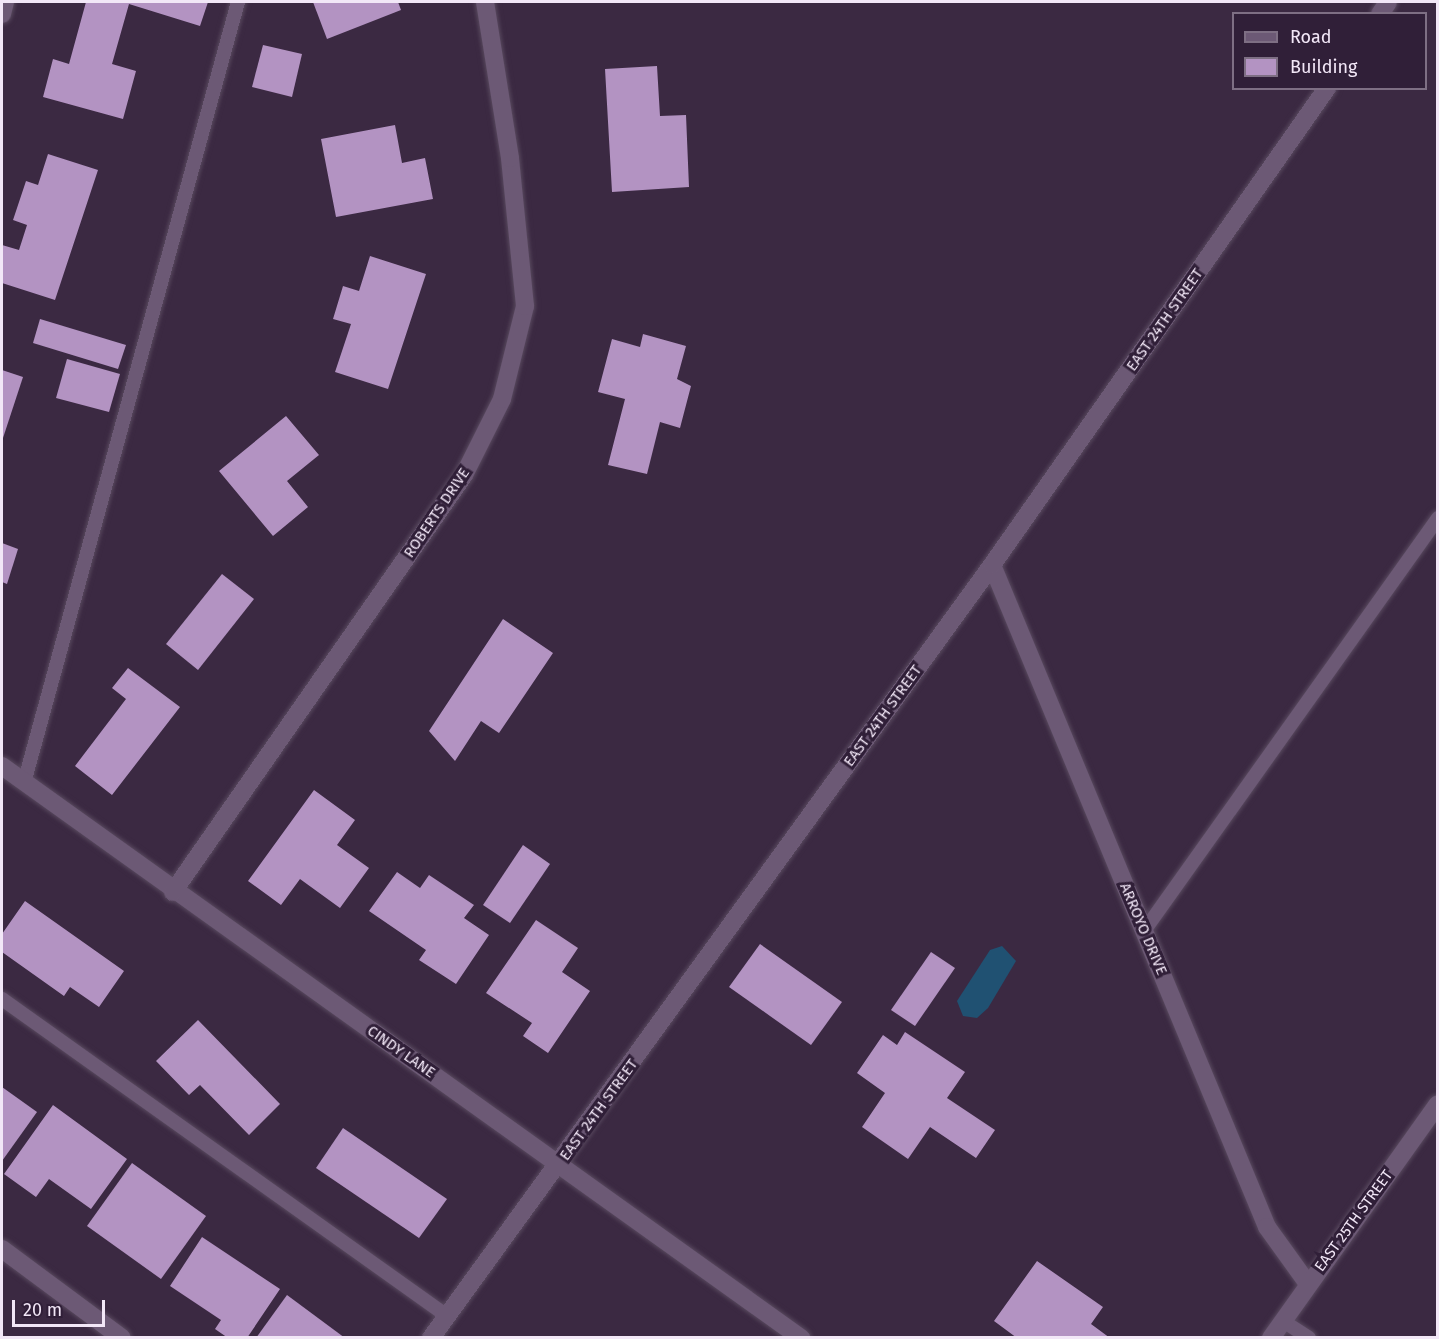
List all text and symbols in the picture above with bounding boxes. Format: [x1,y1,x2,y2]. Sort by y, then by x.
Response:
legend [1232,12,1427,90]
text: Road [1290,26,1332,48]
text: Building [1290,56,1357,78]
street label: EAST 24TH STREET [1123,265,1207,375]
street label: ROBERTS DRIVE [400,465,474,561]
street label: EAST 24TH STREET [840,662,926,770]
street label: ARROYO DRIVE [1116,880,1170,978]
street label: CINDY LANE [364,1022,438,1082]
street label: EAST 24TH STREET [556,1056,642,1164]
street label: EAST 25TH STREET [1311,1167,1397,1275]
scale bar [15,1288,108,1326]
text: 20 m [23,1299,62,1321]

